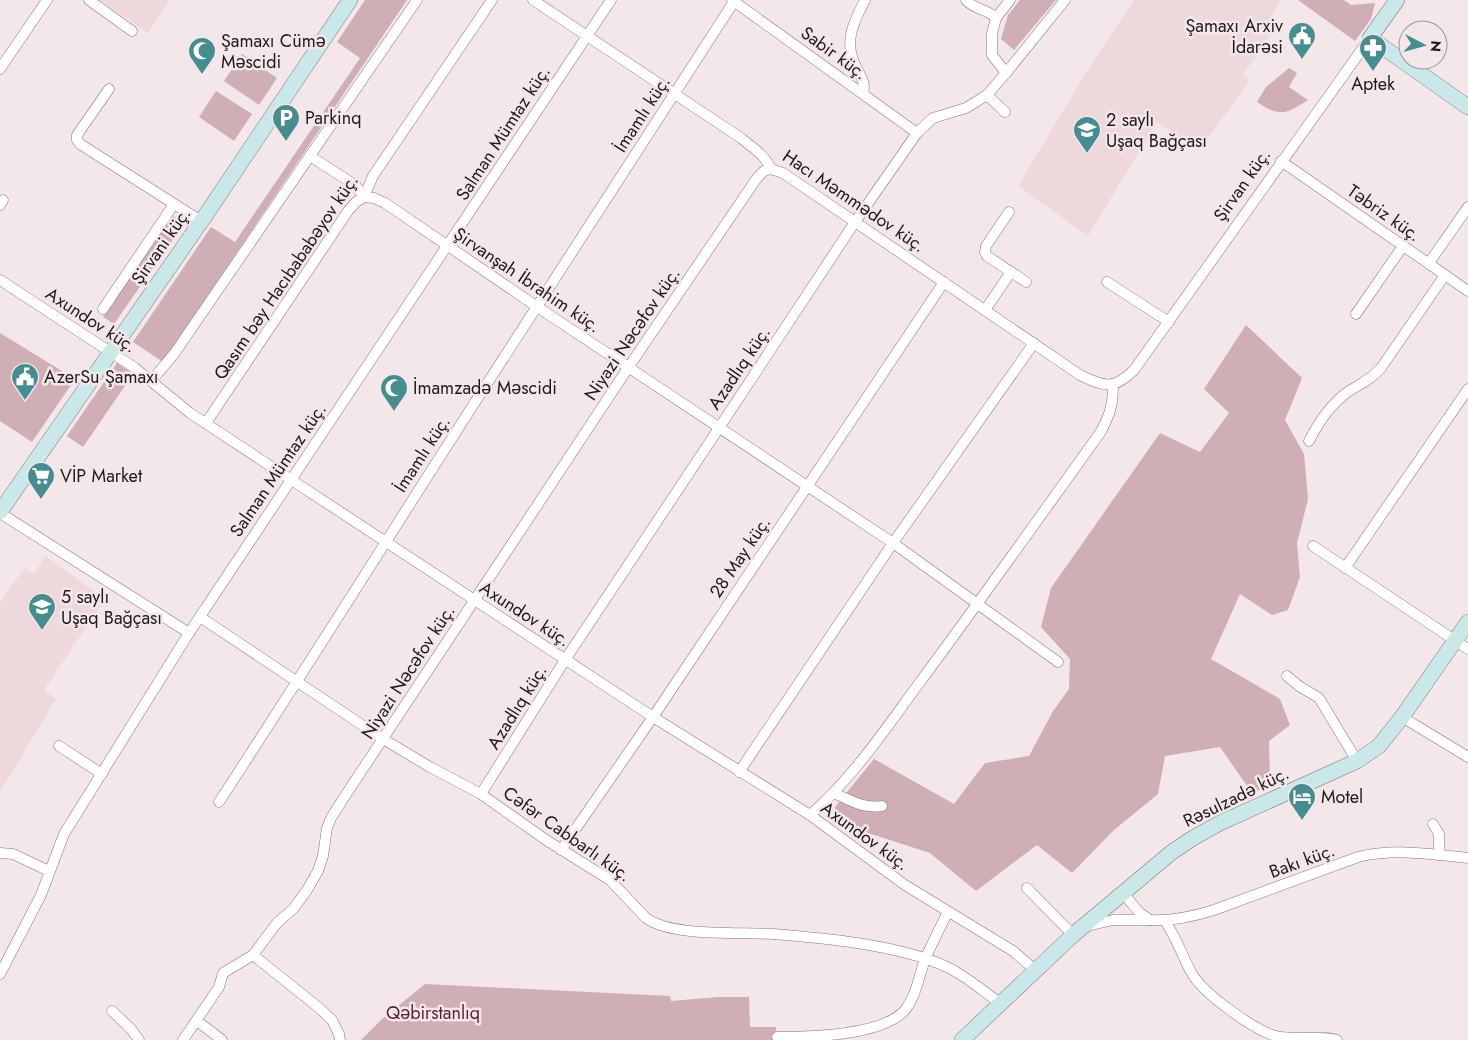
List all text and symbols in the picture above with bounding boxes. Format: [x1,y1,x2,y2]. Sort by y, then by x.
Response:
place label: Şamaxı Arxiv İdarəsi [1185,13,1283,60]
street label: Sabir küç. [795,20,873,86]
north arrow [1398,20,1448,70]
public building icon: Şamaxı Arxiv İdarəsi [1287,21,1317,60]
place label: Şamaxı Cümə Məscidi [221,28,326,75]
pharmacy icon: Aptek [1358,33,1388,72]
mosque icon: Şamaxı Cümə Məscidi [187,36,217,75]
text: N [1425,40,1446,53]
street label: Salman Mümtaz küç. [450,60,556,206]
street label: İmamlı küç. [607,71,677,157]
place label: Aptek [1351,71,1395,97]
parking icon: Parkinq [271,103,301,142]
place label: Parkinq [305,105,361,131]
place label: 2 saylı Uşaq Bağçası [1106,107,1207,154]
school or university icon: 2 saylı Uşaq Bağçası [1072,115,1102,154]
street label: Hacı Məmmədov küç. [777,143,931,259]
street label: Şirvan küç. [1207,143,1277,227]
street label: Qasım bəy Hacıbababəyov küç. [207,169,365,385]
street label: Təbriz küç. [1342,178,1426,248]
street label: Şirvani küç. [125,202,197,290]
street label: Şirvanşah İbrahim küç. [448,221,606,339]
street label: Niyazi Nəcəfov küç. [578,262,686,406]
street label: Axundov küç. [40,281,142,359]
street label: Azadlıq küç. [701,321,777,415]
public building icon: AzerSu Şamaxı [10,362,40,401]
place label: AzerSu Şamaxı [44,364,158,390]
mosque icon: İmamzadə Məscidi [379,373,409,412]
place label: İmamzadə Məscidi [413,375,557,401]
street label: Salman Mümtaz küç. [224,398,332,542]
street label: İmamlı küç. [387,411,457,497]
supermarket icon: VİP Market [26,461,56,500]
place label: VİP Market [60,463,143,489]
street label: 28 May küç. [703,511,777,603]
street label: Axundov küç. [474,575,576,653]
place label: 5 saylı Uşaq Bağçası [61,584,162,631]
school or university icon: 5 saylı Uşaq Bağçası [27,592,57,631]
street label: Niyazi Nəcəfov küç. [355,600,461,744]
street label: Azadlıq küç. [481,659,553,755]
street label: Rəsulzadə küç. [1179,760,1293,834]
street label: Cəfər Cabbarlı küç. [498,780,636,888]
hotel icon: Motel [1287,782,1317,821]
place label: Motel [1321,784,1363,810]
street label: Axundov küç. [815,795,915,877]
street label: Bakı küç. [1266,837,1338,885]
park label: Qəbirstanlıq [386,1000,480,1026]

